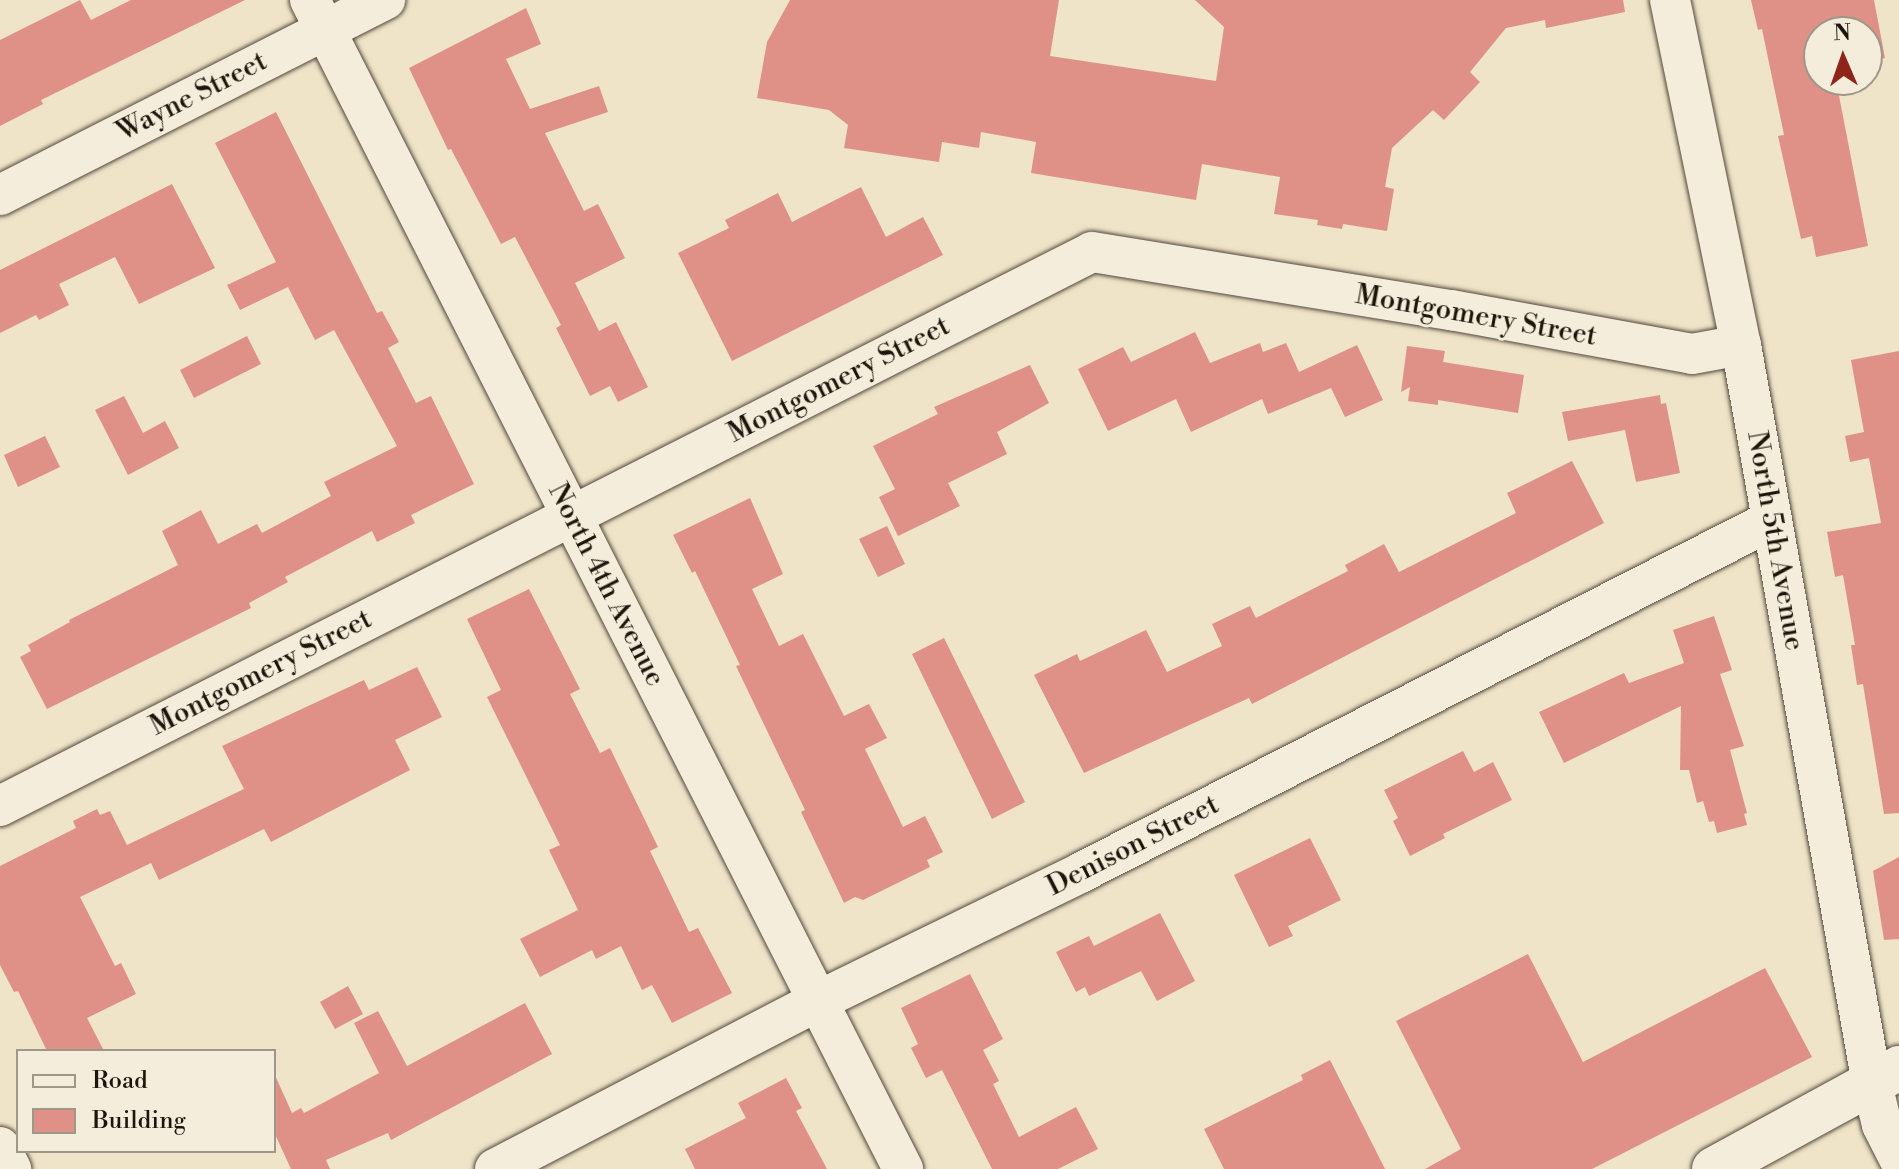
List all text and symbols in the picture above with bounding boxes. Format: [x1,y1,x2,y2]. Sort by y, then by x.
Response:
north arrow [1803,16,1883,96]
text: N [1833,20,1851,47]
street label: Wayne Street [111,45,273,149]
street label: Montgomery Street [1353,278,1599,354]
street label: Montgomery Street [722,310,956,450]
street label: North 5th Avenue [1739,429,1811,653]
street label: North 4th Avenue [540,478,672,692]
street label: Montgomery Street [144,603,378,743]
street label: Denison Street [1041,788,1225,904]
legend [16,1049,276,1153]
text: Road [92,1066,148,1096]
text: Building [92,1106,186,1136]

